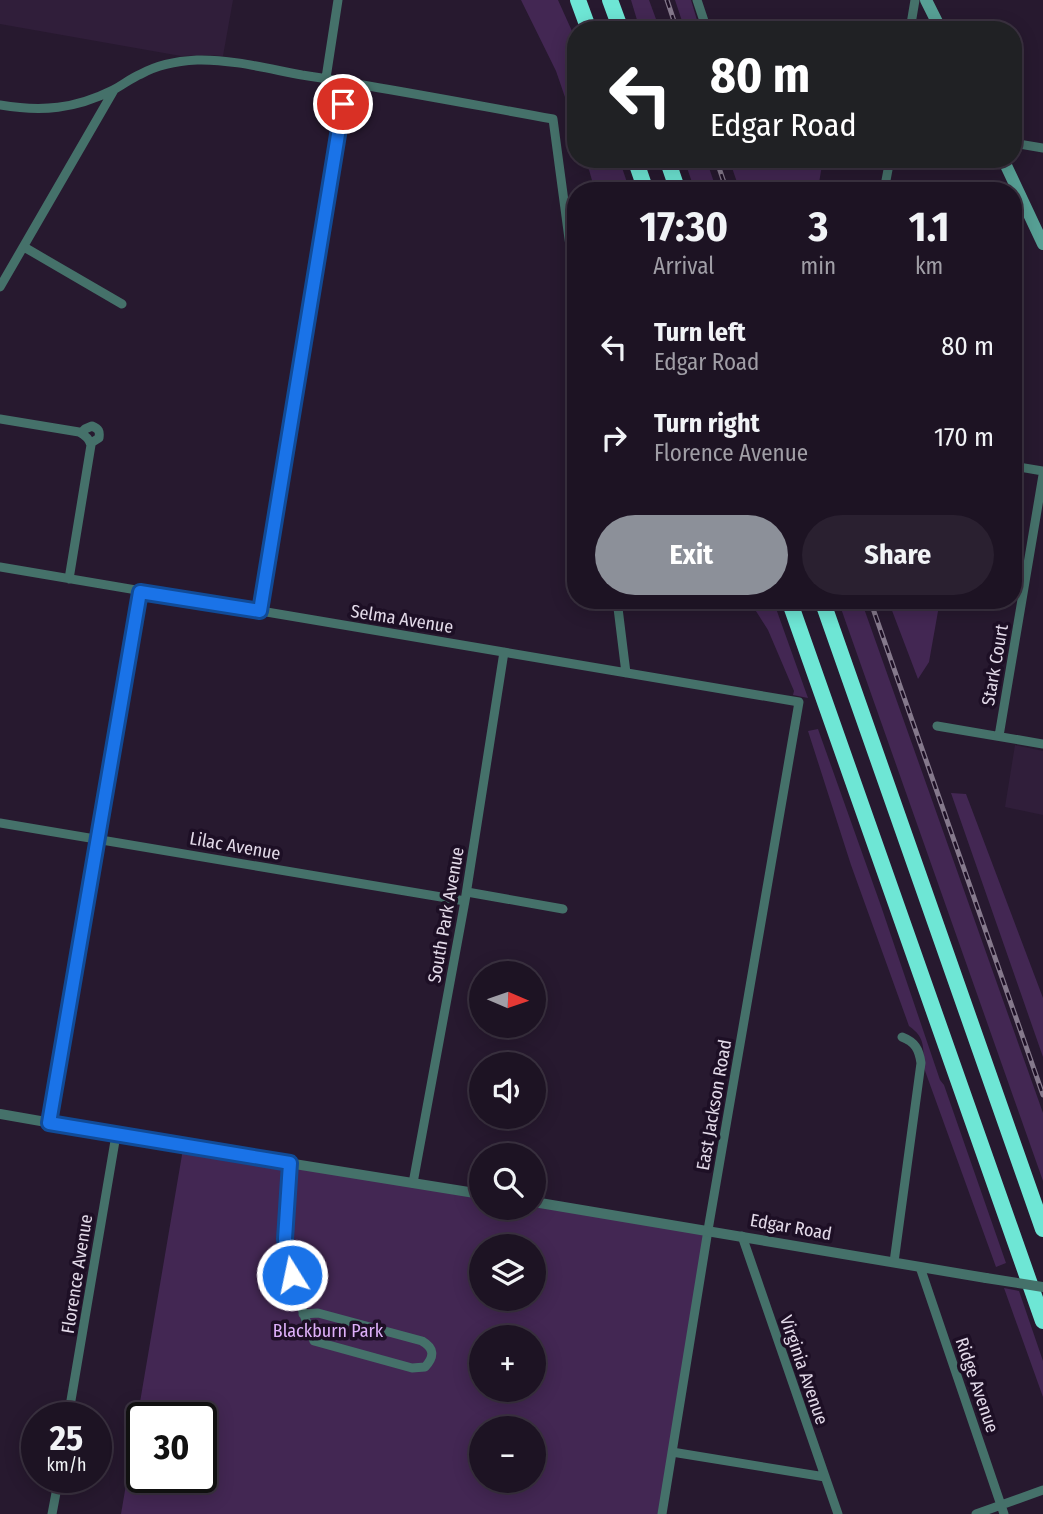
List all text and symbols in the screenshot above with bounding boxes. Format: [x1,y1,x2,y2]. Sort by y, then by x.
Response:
text: 80 m [710,46,810,105]
icon: left [595,49,686,140]
pin [313,74,373,134]
icon: arrive [324,85,362,123]
text: Edgar Road [710,106,857,144]
text: 17:30 [639,202,728,252]
text: 3 [808,202,828,252]
text: 1.1 [909,202,950,252]
text: Arrival [653,252,714,280]
text: min [801,252,836,280]
text: km [915,252,943,280]
text: Turn left [654,317,746,348]
icon: left [595,328,633,366]
text: 80 m [941,331,994,362]
text: Edgar Road [654,348,759,376]
text: Turn right [654,408,760,439]
icon: right [595,419,633,457]
text: 170 m [934,422,994,453]
text: Florence Avenue [654,439,808,467]
button: Exit [595,515,788,595]
button: Share [802,515,994,595]
street label: Selma Avenue [349,600,455,638]
street label: Stark Court [977,622,1013,707]
street label: Lilac Avenue [188,827,282,865]
street label: South Park Avenue [423,845,469,985]
north arrow [469,961,546,1038]
map controls [469,961,546,1493]
street label: East Jackson Road [692,1038,736,1172]
button: sound [469,1052,546,1129]
button: search [469,1143,546,1220]
street label: Edgar Road [748,1209,834,1245]
street label: Florence Avenue [57,1213,97,1335]
button: layers [469,1234,546,1311]
position arrow [255,1238,329,1312]
street label: Virginia Avenue [775,1313,833,1428]
park label: Blackburn Park [273,1320,384,1342]
button: + [469,1325,546,1402]
street label: Ridge Avenue [950,1334,1004,1436]
speed limit sign: 30 [126,1402,217,1493]
button: − [469,1416,546,1493]
text: 25 [50,1417,83,1459]
text: km/h [46,1454,87,1476]

